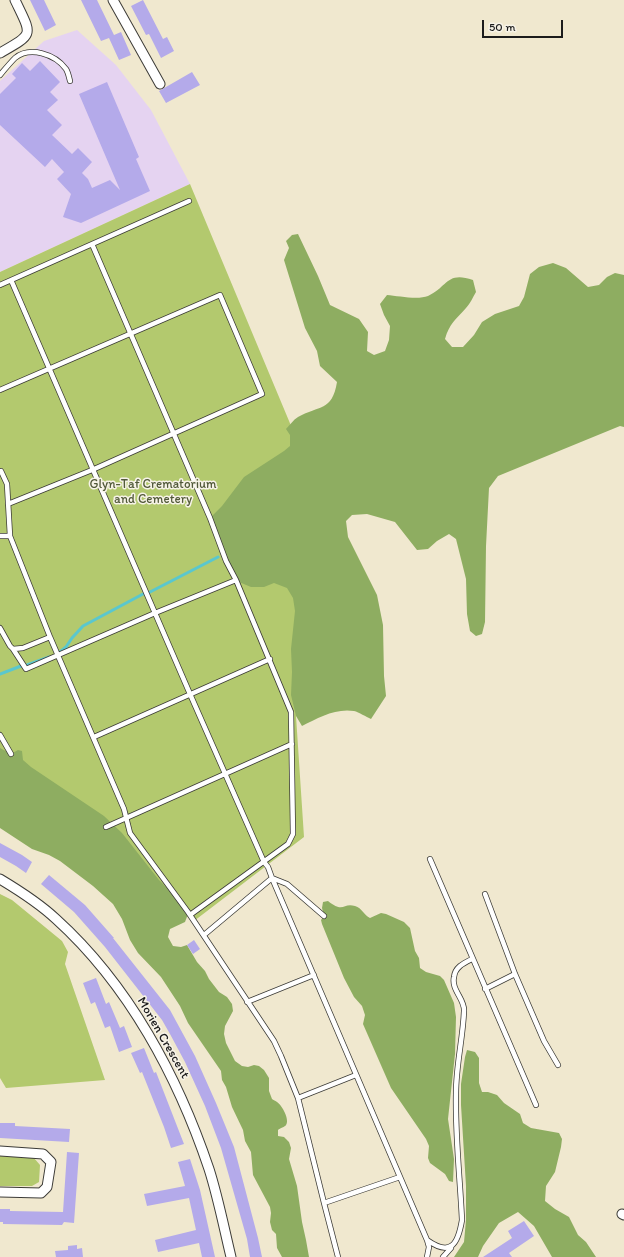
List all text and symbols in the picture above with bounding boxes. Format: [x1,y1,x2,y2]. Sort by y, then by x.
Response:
scale bar [484,12,565,38]
text: 50 m [489,20,515,34]
park label: Glyn-Taf Crematorium and Cemetery [89,477,217,508]
street label: Morien Crescent [133,995,193,1081]

